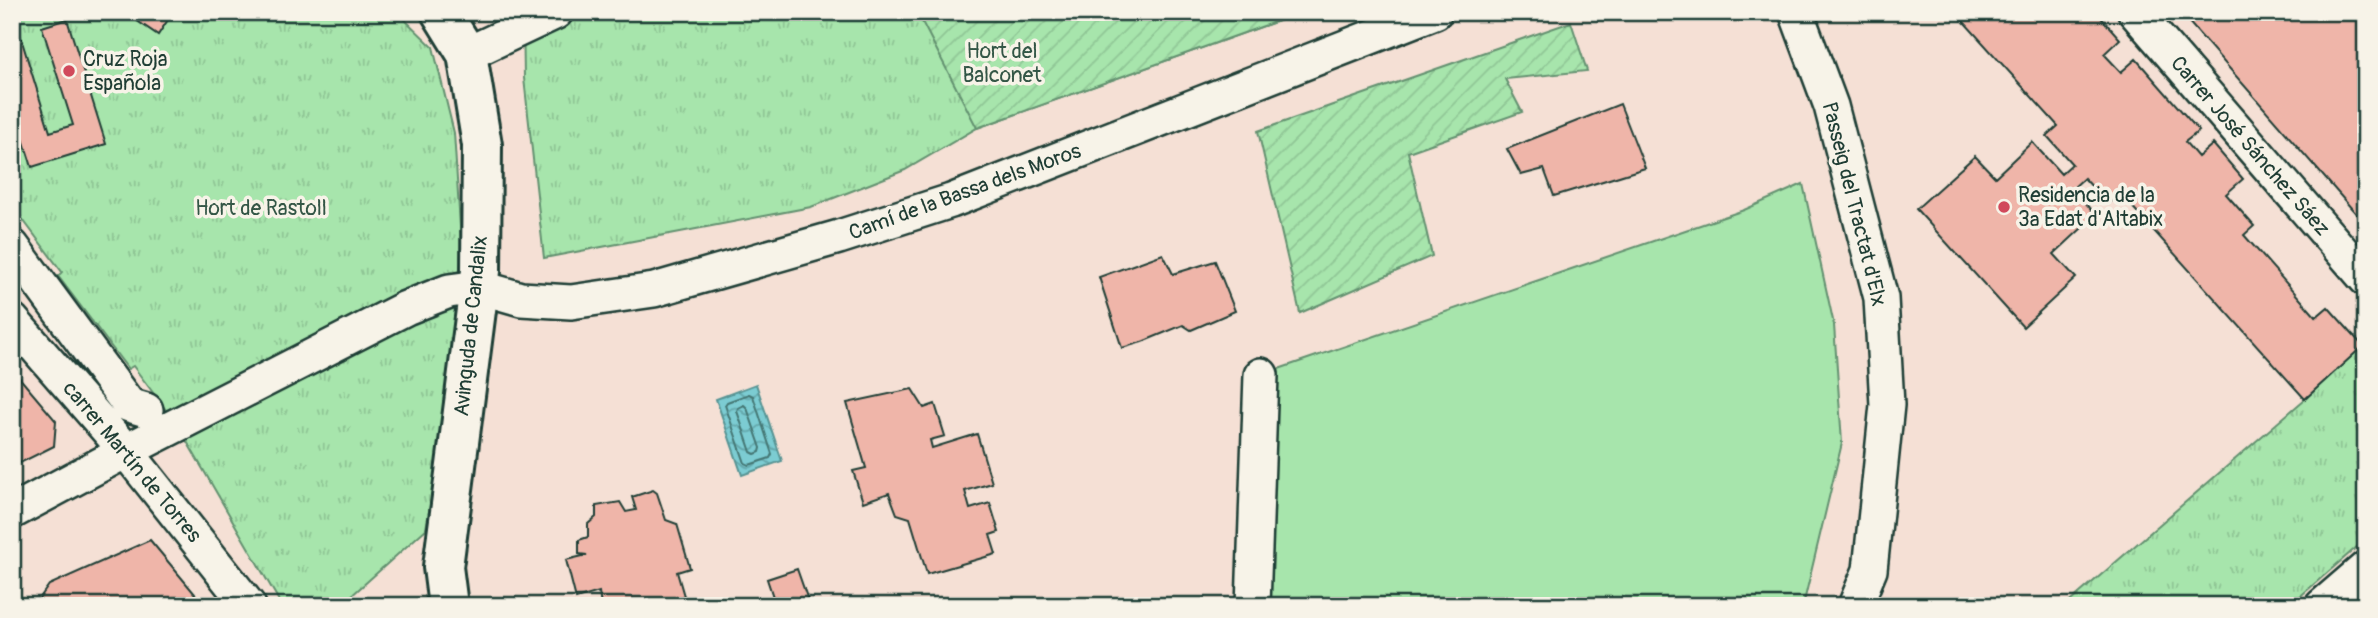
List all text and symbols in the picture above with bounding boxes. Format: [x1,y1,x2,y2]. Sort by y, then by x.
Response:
park label: Hort del Balconet [962,38,1042,89]
place label: Cruz Roja Española [83,46,168,97]
street label: Carrer José Sánchez Sáez [2164,50,2336,242]
marker: Cruz Roja Española [61,63,77,79]
street label: Passeig del Tractat d'Elx [1816,99,1892,309]
street label: Camí de la Bassa dels Moros [845,137,1085,247]
place label: Residencia de la 3ª Edat d'Altabix [2018,182,2163,233]
park label: Hort de Rastoll [195,195,327,222]
marker: Residencia de la 3ª Edat d'Altabix [1996,199,2012,215]
street label: Avinguda de Candalix [448,234,494,418]
street label: carrer Martín de Torres [57,376,208,549]

